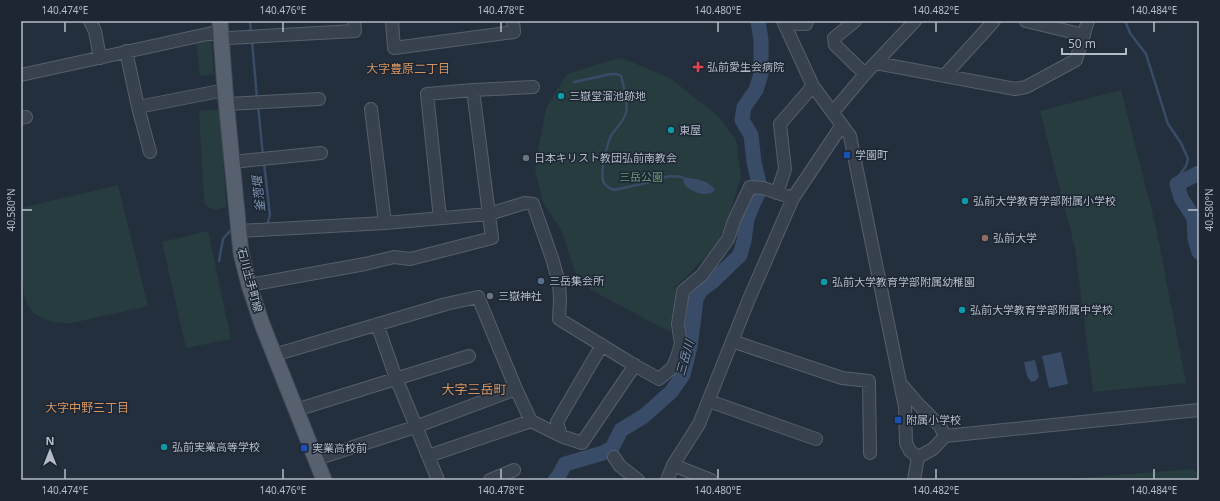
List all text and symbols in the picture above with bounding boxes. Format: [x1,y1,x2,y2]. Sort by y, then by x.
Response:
text: 140.474°E [42,3,88,17]
text: 140.476°E [260,3,306,17]
text: 140.478°E [478,3,524,17]
text: 140.480°E [695,3,741,17]
text: 140.482°E [913,3,959,17]
text: 140.484°E [1131,3,1177,17]
scale bar [1062,30,1126,56]
text: 50 m [1068,35,1096,52]
place label: 弘前愛生会病院 [707,59,784,74]
district label: 大字豊原二丁目 [366,60,450,77]
marker: 弘前愛生会病院 [692,61,704,73]
place label: 三嶽堂溜池跡地 [569,88,646,103]
marker: 三嶽堂溜池跡地 [556,91,566,101]
place label: 東屋 [679,122,701,137]
marker: 東屋 [666,125,676,135]
place label: 学園町 [855,147,888,162]
place label: 日本キリスト教団弘前南教会 [534,150,677,165]
marker: 学園町 [842,150,852,160]
marker: 日本キリスト教団弘前南教会 [521,153,531,163]
park label: 三岳公園 [619,169,663,184]
water label: 釜萢堰 [248,173,269,213]
text: 40.580°N [4,188,18,232]
text: 40.580°N [1202,188,1216,232]
place label: 弘前大学教育学部附属小学校 [973,193,1116,208]
marker: 弘前大学教育学部附属小学校 [960,196,970,206]
place label: 弘前大学 [993,230,1037,245]
marker: 弘前大学 [980,233,990,243]
street label: 石川土手町線 [235,246,266,314]
place label: 三岳集会所 [549,273,605,288]
place label: 弘前大学教育学部附属幼稚園 [832,274,975,289]
marker: 三岳集会所 [536,276,546,286]
marker: 弘前大学教育学部附属幼稚園 [819,277,829,287]
place label: 三嶽神社 [498,288,542,303]
marker: 三嶽神社 [485,291,495,301]
place label: 弘前大学教育学部附属中学校 [970,302,1113,317]
marker: 弘前大学教育学部附属中学校 [957,305,967,315]
water label: 三岳川 [671,336,698,378]
district label: 大字三岳町 [441,380,507,398]
district label: 大字中野三丁目 [45,399,129,416]
place label: 附属小学校 [906,412,961,427]
marker: 附属小学校 [893,415,903,425]
north arrow [30,431,70,471]
text: N [46,433,54,448]
place label: 弘前実業高等学校 [172,439,260,454]
place label: 実業高校前 [312,440,367,455]
marker: 弘前実業高等学校 [159,442,169,452]
marker: 実業高校前 [299,443,309,453]
text: 140.474°E [42,483,88,497]
text: 140.476°E [260,483,306,497]
text: 140.478°E [478,483,524,497]
text: 140.480°E [695,483,741,497]
text: 140.482°E [913,483,959,497]
text: 140.484°E [1131,483,1177,497]

